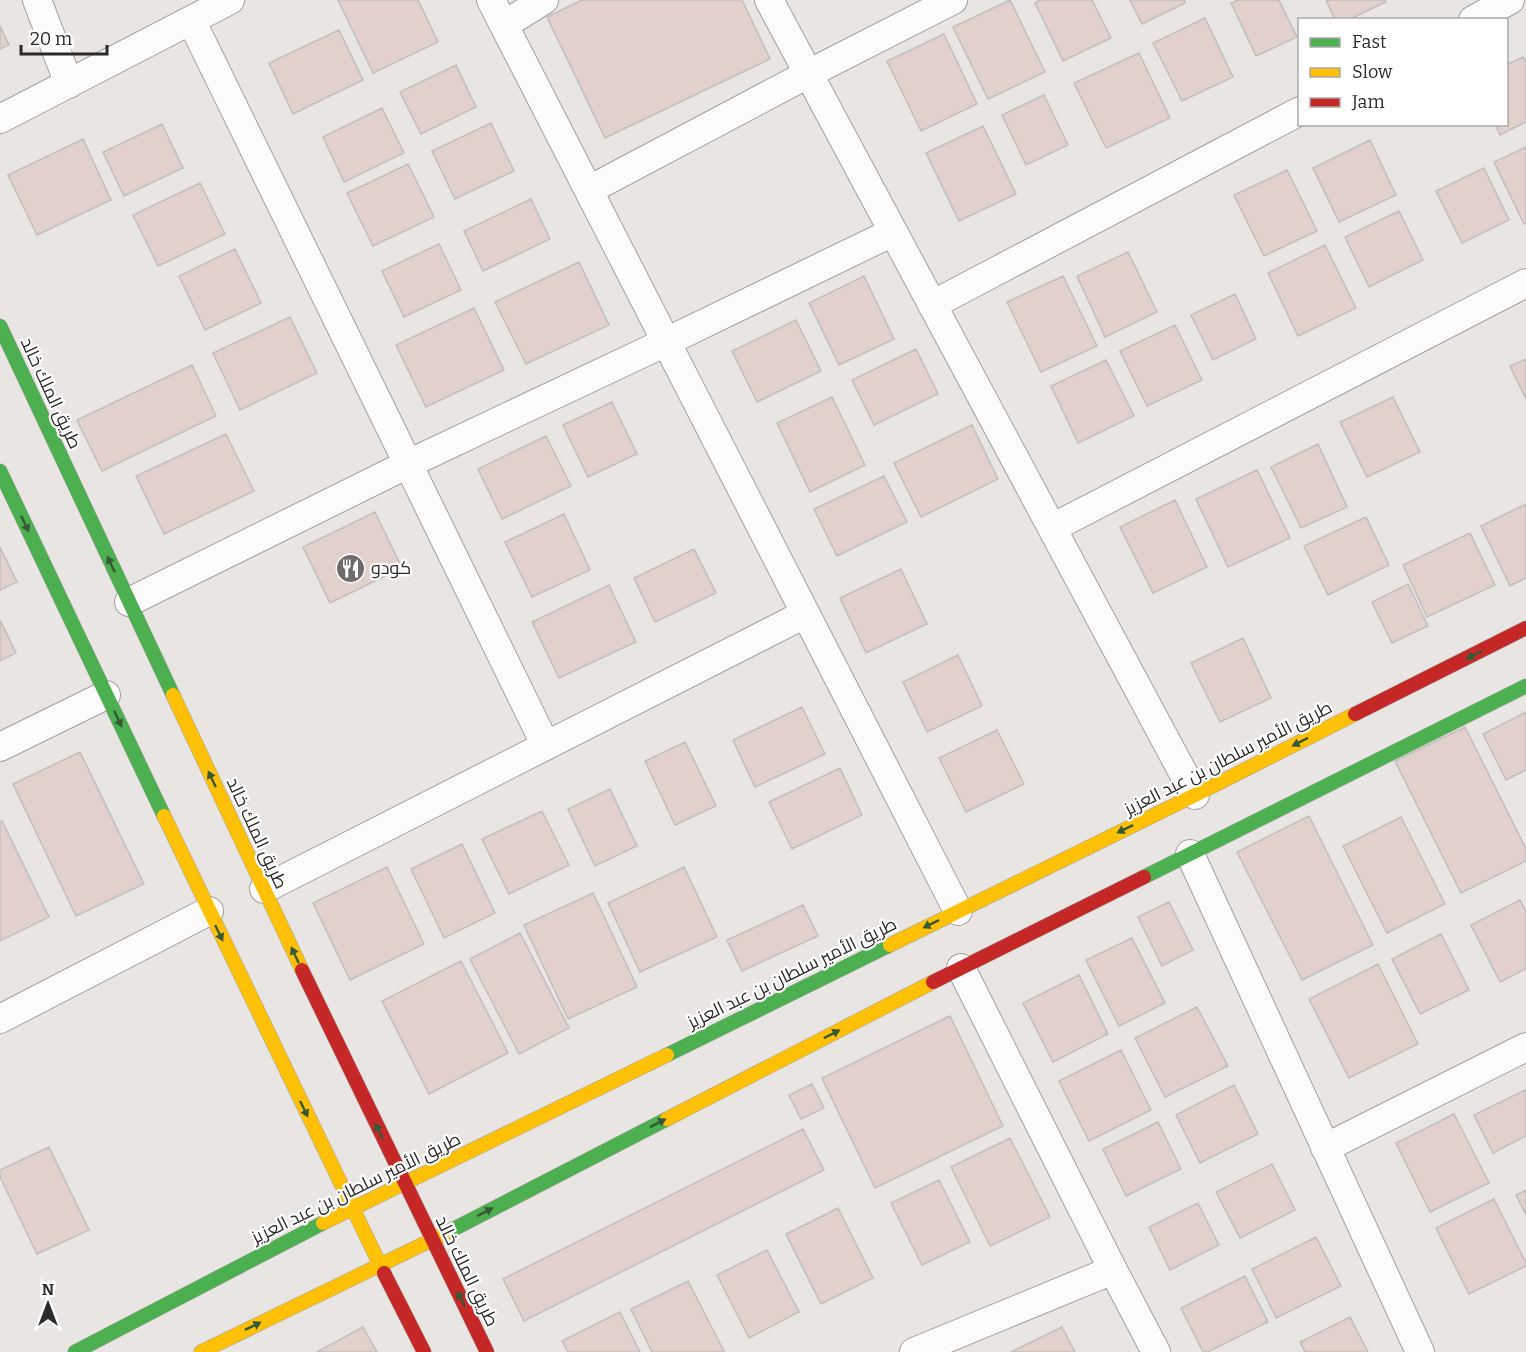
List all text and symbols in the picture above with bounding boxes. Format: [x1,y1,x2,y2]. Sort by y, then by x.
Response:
scale bar [21,18,106,56]
legend [1298,18,1508,126]
text: 20 m [30,28,72,50]
text: Fast [1352,31,1387,53]
text: Slow [1352,61,1393,83]
text: Jam [1351,91,1385,113]
street label: طريق الملك خالد [15,334,86,453]
one-way arrow [21,516,30,533]
restaurant icon: كودو [334,552,366,584]
one-way arrow [107,556,116,573]
place label: كودو [371,557,411,579]
one-way arrow [1465,650,1482,659]
street label: طريق الأمير سلطان بن عبد العزيز [1120,696,1336,821]
one-way arrow [113,711,122,728]
one-way arrow [1291,737,1308,747]
one-way arrow [207,771,216,788]
street label: طريق الملك خالد [221,774,292,893]
one-way arrow [1116,824,1134,834]
street label: طريق الأمير سلطان بن عبد العزيز [683,913,901,1035]
one-way arrow [923,920,940,929]
one-way arrow [215,925,224,942]
one-way arrow [291,947,300,964]
one-way arrow [823,1029,840,1039]
one-way arrow [299,1100,309,1118]
one-way arrow [650,1118,667,1128]
one-way arrow [374,1123,384,1140]
street label: طريق الأمير سلطان بن عبد العزيز [247,1128,465,1250]
one-way arrow [476,1208,494,1218]
street label: طريق الملك خالد [430,1212,503,1330]
north arrow [18,1274,78,1334]
text: N [42,1280,54,1299]
one-way arrow [456,1291,466,1308]
one-way arrow [245,1322,262,1331]

